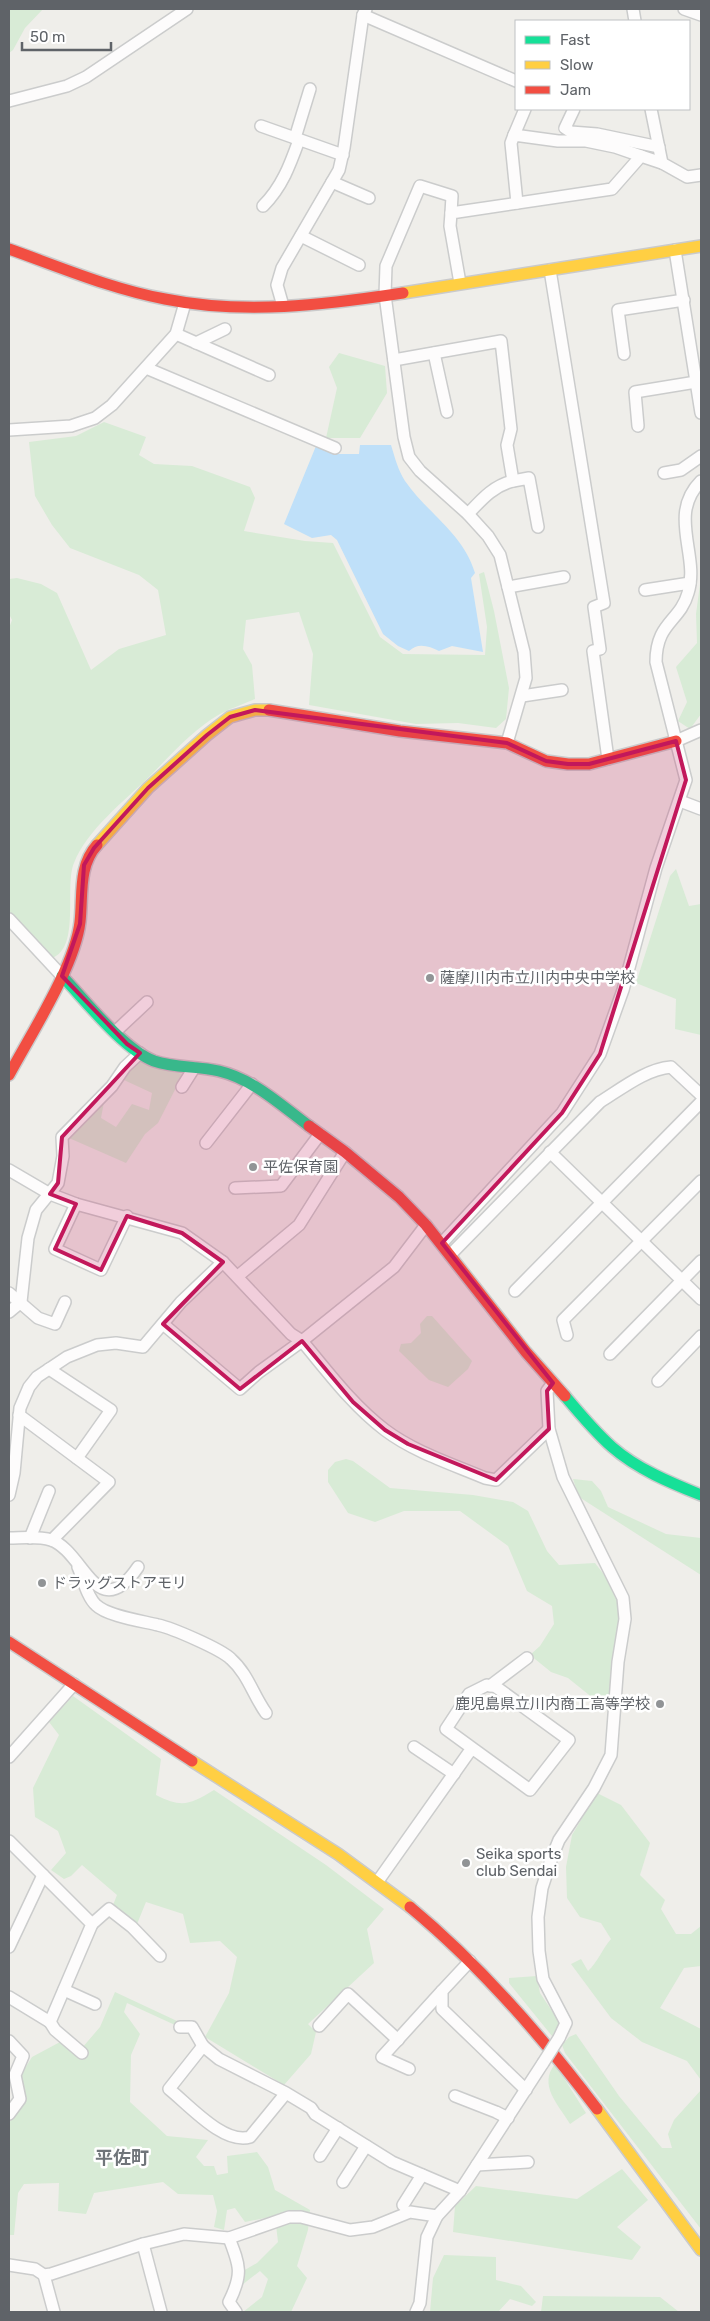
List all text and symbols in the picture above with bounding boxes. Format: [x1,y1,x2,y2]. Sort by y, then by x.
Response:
scale bar [22,20,111,52]
legend [515,20,690,110]
text: 50 m [30,28,65,46]
text: Fast [560,31,590,49]
text: Slow [560,56,593,74]
text: Jam [560,81,591,99]
place label: 薩摩川内市立川内中央中学校 [440,969,635,987]
marker: 薩摩川内市立川内中央中学校 [424,972,436,984]
place label: 平佐保育園 [263,1158,338,1176]
marker: 平佐保育園 [247,1161,259,1173]
place label: ドラッグストアモリ [52,1574,187,1592]
marker: ドラッグストアモリ [36,1577,48,1589]
place label: 鹿児島県立川内商工高等学校 [455,1695,650,1713]
marker: 鹿児島県立川内商工高等学校 [654,1698,666,1710]
place label: Seika sports club Sendai [476,1845,562,1880]
marker: Seika sports club Sendai [460,1857,472,1869]
district label: 平佐町 [95,2147,149,2169]

